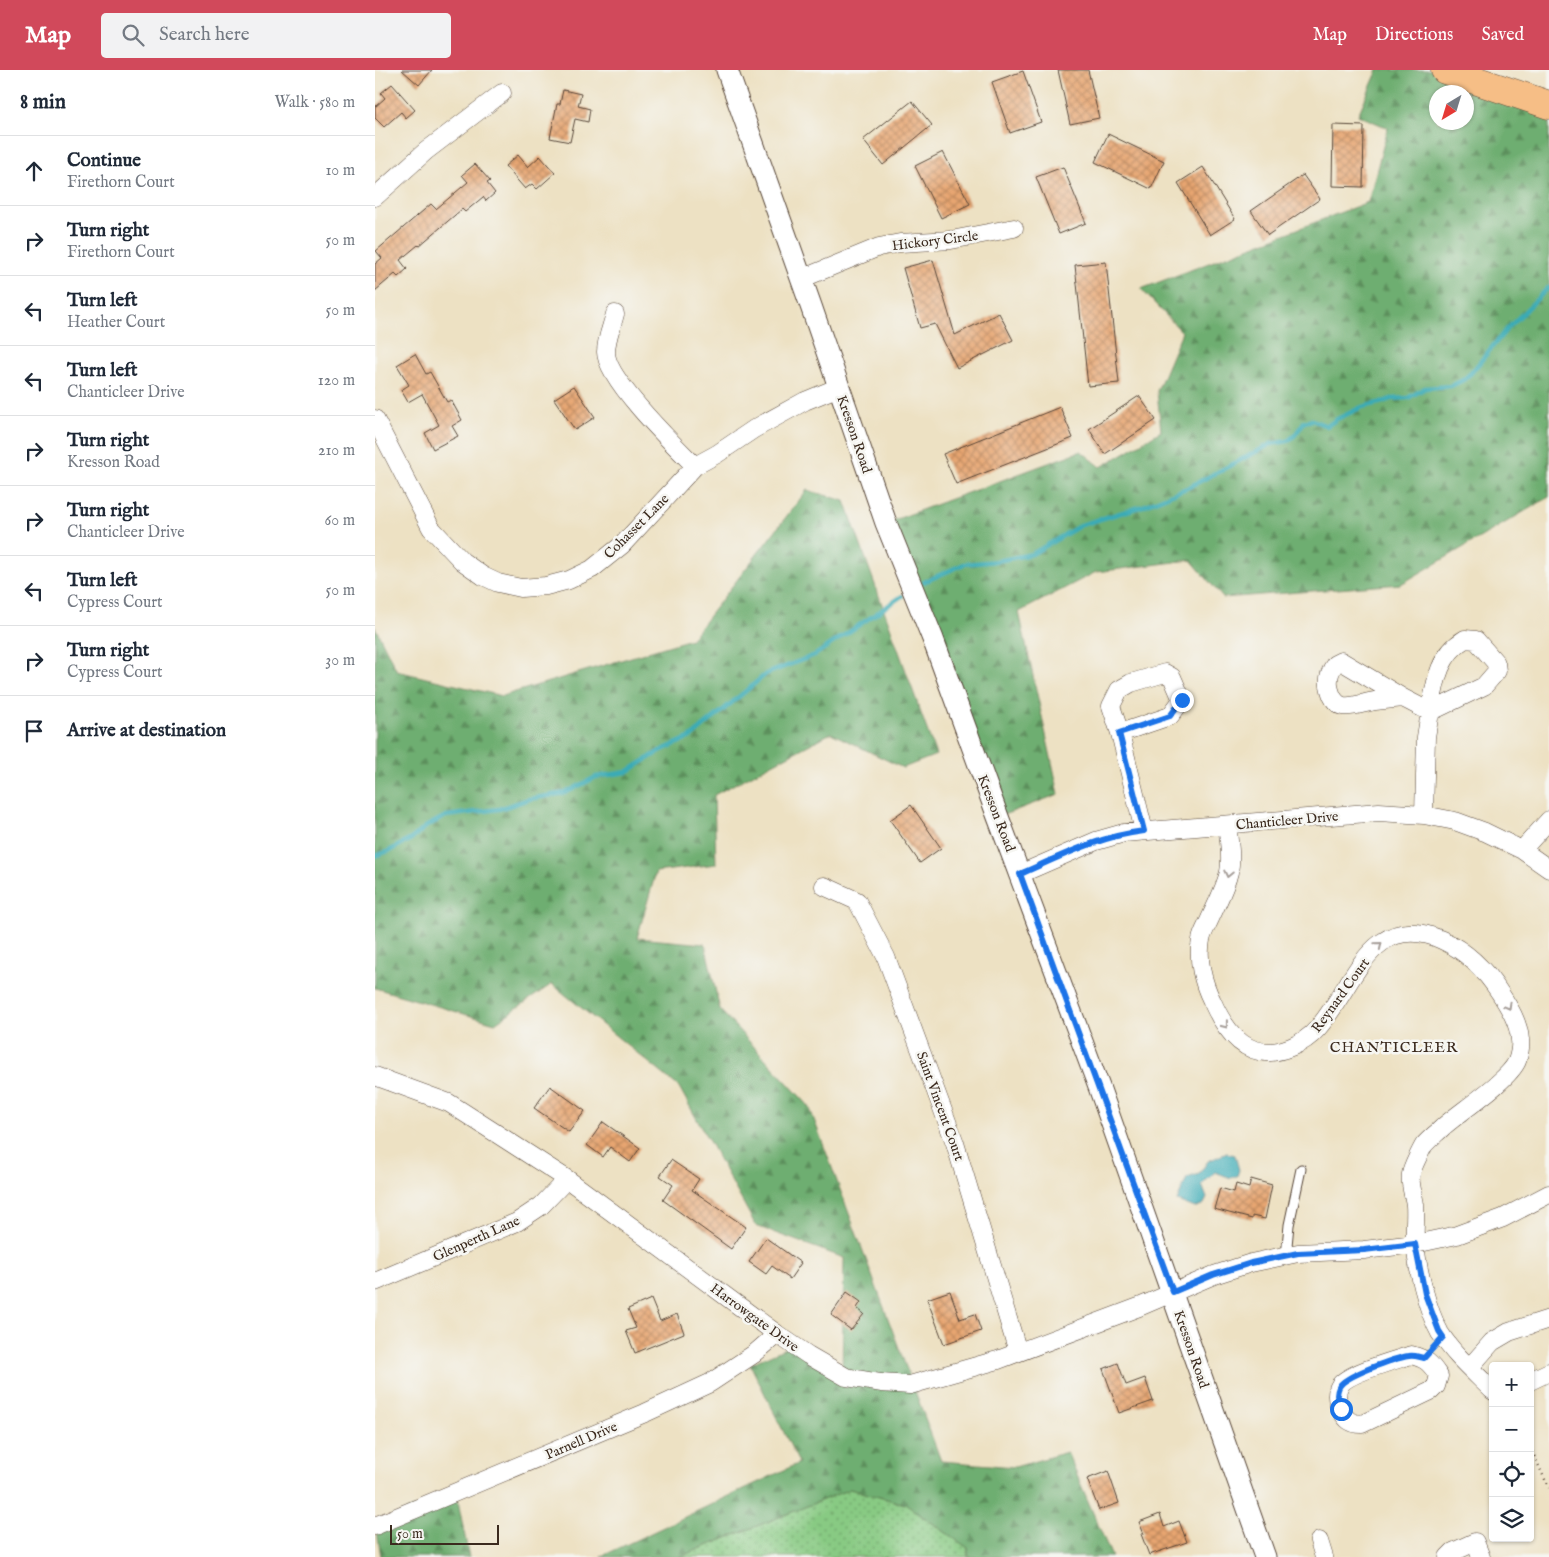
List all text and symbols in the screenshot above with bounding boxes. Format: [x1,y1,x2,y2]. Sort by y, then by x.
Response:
search box [101,13,451,58]
text: Map [25,20,71,51]
icon: search [119,21,147,49]
text: Search here [159,23,250,47]
text: Map [1313,24,1347,47]
text: Directions [1375,24,1453,47]
text: Saved [1481,24,1524,47]
north arrow [1429,85,1474,130]
text: 8 min [20,89,66,116]
text: Walk · 580 m [275,93,355,113]
text: Continue [67,149,141,173]
icon: ahead [20,157,48,185]
text: 10 m [325,161,355,181]
text: Firethorn Court [67,173,175,193]
text: Turn right [67,219,149,243]
icon: right [20,227,48,255]
street label: Hickory Circle [891,227,980,255]
text: 50 m [326,231,355,251]
text: Firethorn Court [67,243,175,263]
text: Turn left [67,289,138,313]
icon: left [20,297,48,325]
text: 50 m [326,301,355,321]
text: Heather Court [67,313,165,333]
text: Turn left [67,359,138,383]
icon: left [20,367,48,395]
text: 120 m [318,371,355,391]
text: Chanticleer Drive [67,383,185,403]
street label: Kresson Road [832,393,876,476]
text: Turn right [67,429,149,453]
icon: right [20,437,48,465]
text: 210 m [318,441,355,461]
text: Kresson Road [67,453,160,473]
street label: Cohasset Lane [600,490,674,563]
text: Turn right [67,499,149,523]
icon: right [20,507,48,535]
text: 60 m [325,511,355,531]
text: Chanticleer Drive [67,523,185,543]
text: Turn left [67,569,138,593]
icon: left [20,577,48,605]
text: 50 m [326,581,355,601]
text: Cypress Court [67,593,163,613]
text: Turn right [67,639,149,663]
icon: right [20,647,48,675]
text: 30 m [325,651,355,671]
text: Cypress Court [67,663,163,683]
route end [1171,689,1194,712]
icon: arrive [20,717,48,745]
text: Arrive at destination [67,719,226,743]
street label: Kresson Road [973,772,1019,855]
street label: Chanticleer Drive [1235,807,1340,834]
one-way arrow [1223,869,1233,878]
one-way arrow [1374,942,1383,951]
street label: Reynard Court [1308,955,1374,1036]
one-way arrow [1501,1001,1511,1010]
one-way arrow [1219,1019,1228,1029]
district label: CHANTICLEER [1330,1038,1458,1057]
street label: Saint Vincent Court [912,1049,968,1164]
street label: Glenperth Lane [430,1212,523,1266]
street label: Harrowgate Drive [706,1280,803,1356]
street label: Kresson Road [1169,1308,1213,1391]
map controls [1489,1362,1534,1542]
button: + [1489,1362,1534,1407]
route start [1330,1398,1353,1421]
button: − [1489,1407,1534,1452]
street label: Parnell Drive [543,1417,621,1464]
button: locate [1489,1452,1534,1497]
button: layers [1489,1497,1534,1542]
scale bar [390,1522,499,1545]
text: 50 m [397,1525,423,1543]

